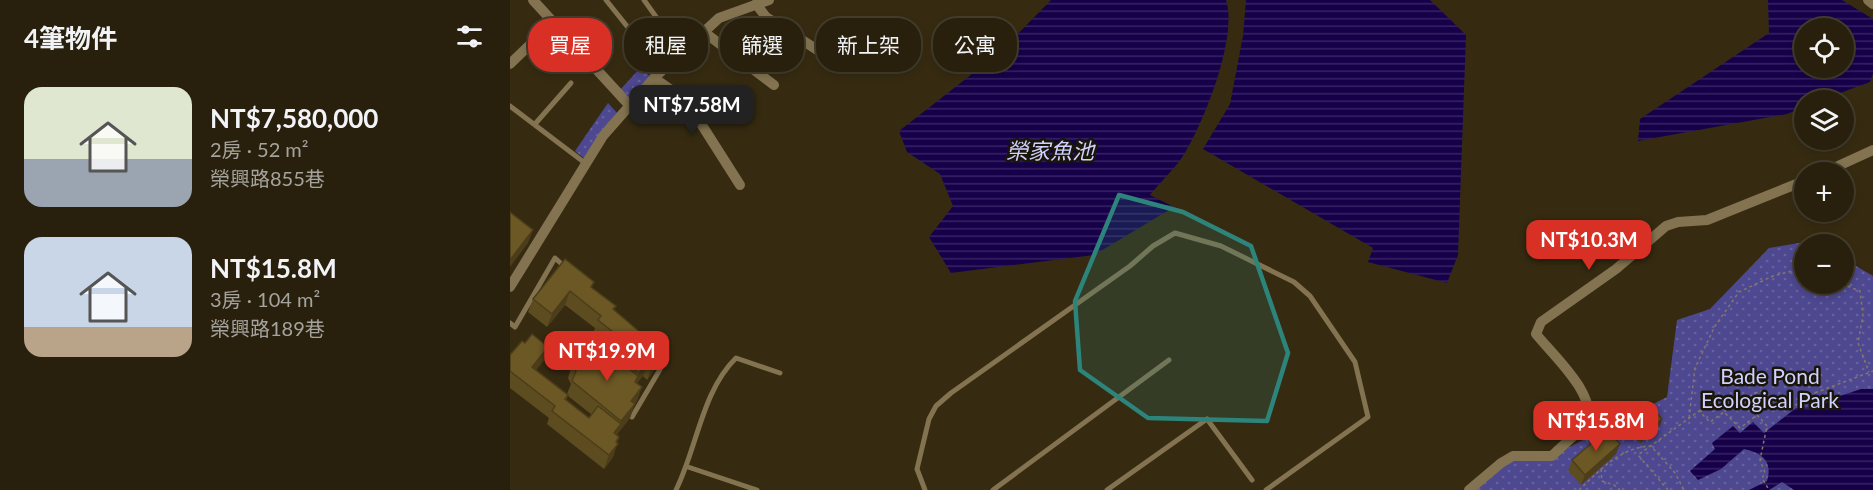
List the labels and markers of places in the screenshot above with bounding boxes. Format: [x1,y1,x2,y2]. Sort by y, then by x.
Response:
pin: NT$7.58M [630,85,754,136]
pin: NT$10.3M [1527,220,1651,271]
pin: NT$19.9M [545,331,669,382]
pin: NT$15.8M [1534,401,1658,452]

